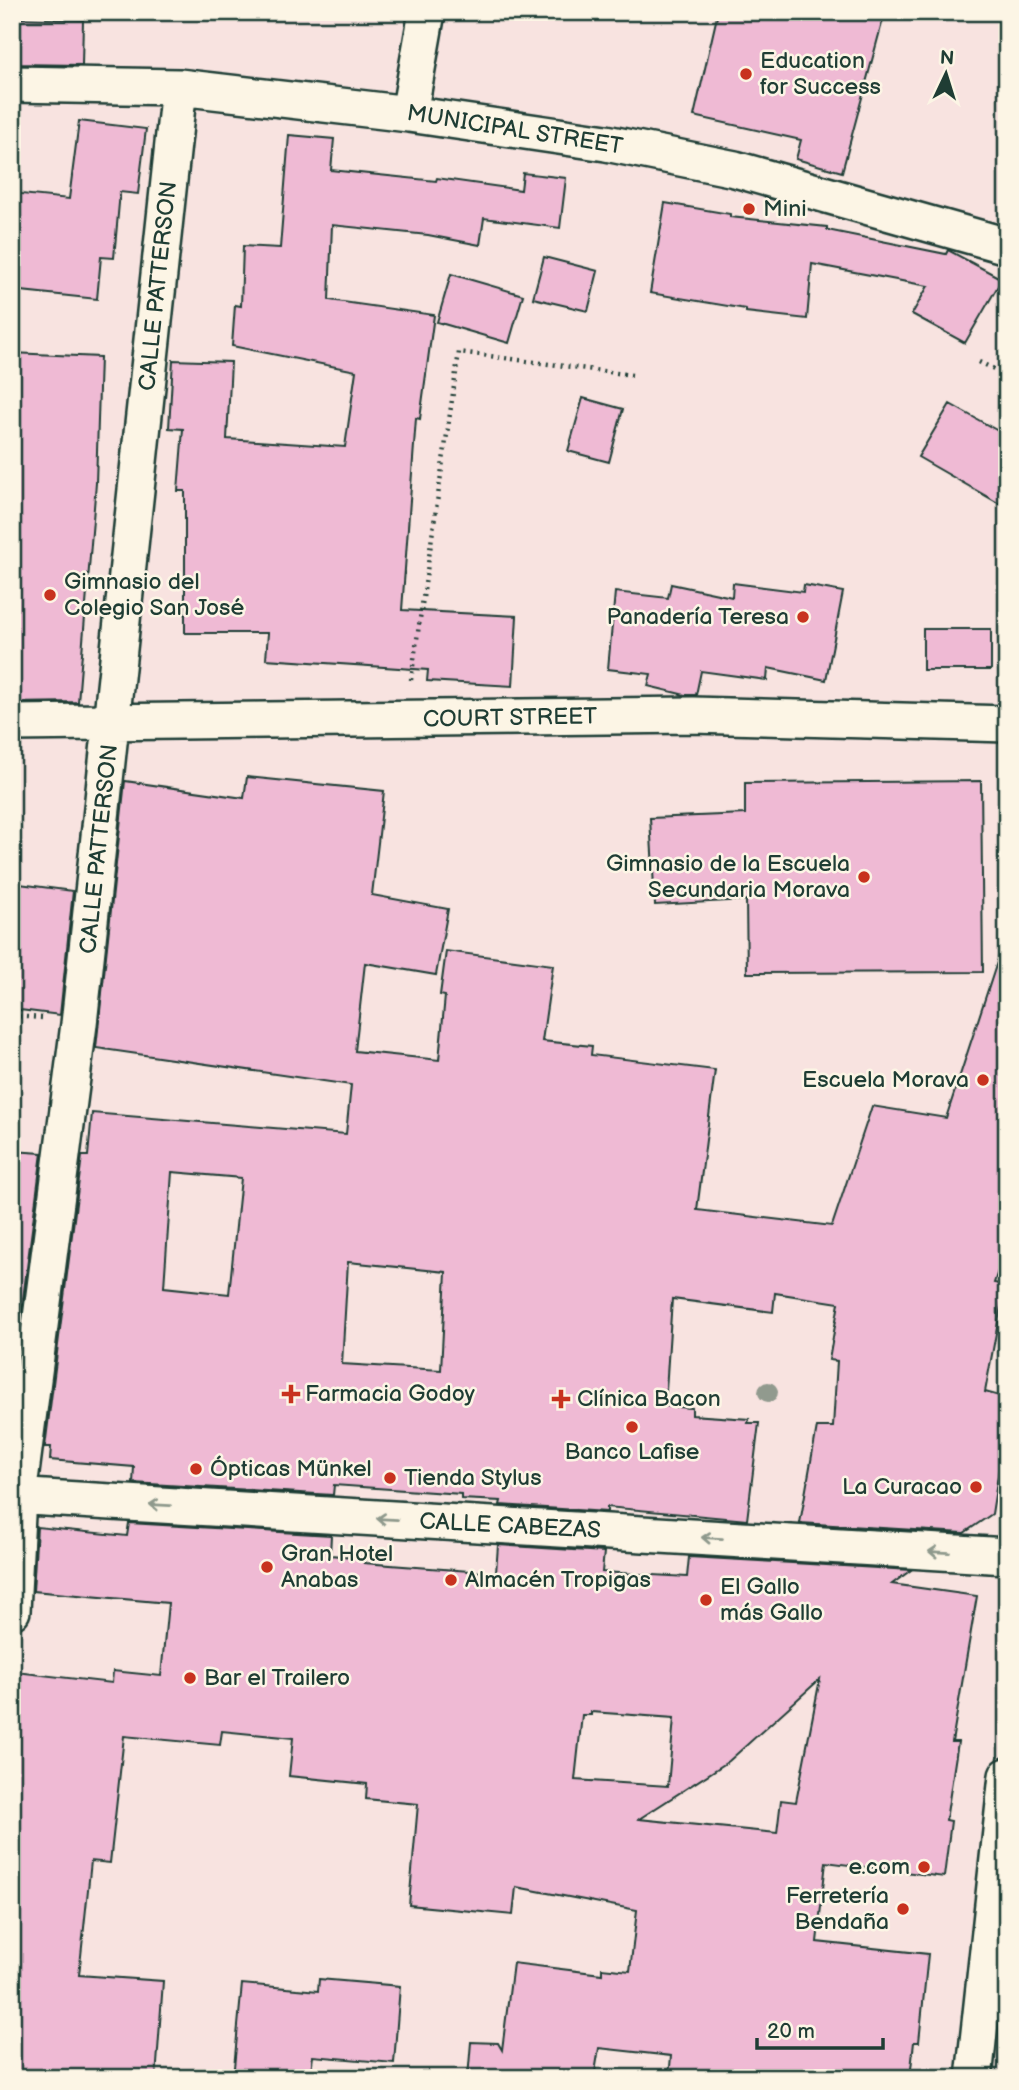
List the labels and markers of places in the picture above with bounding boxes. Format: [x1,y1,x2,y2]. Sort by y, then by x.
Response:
place label: Education for Success [760,47,881,101]
marker: Education for Success [738,66,754,82]
place label: Mini [763,195,807,223]
marker: Mini [741,201,757,217]
place label: Gimnasio del Colegio San José [64,568,244,622]
marker: Gimnasio del Colegio San José [42,587,58,603]
place label: Panadería Teresa [606,603,789,631]
marker: Panadería Teresa [795,609,811,625]
place label: Gimnasio de la Escuela Secundaria Morava [606,850,850,904]
marker: Gimnasio de la Escuela Secundaria Morava [856,869,872,885]
place label: Escuela Morava [802,1066,969,1094]
marker: Escuela Morava [975,1072,991,1088]
place label: Farmacia Godoy [305,1380,475,1408]
place label: Clínica Bacon [577,1385,721,1413]
marker: Farmacia Godoy [283,1386,299,1402]
marker: Clínica Bacon [551,1389,571,1409]
marker: Banco Lafise [624,1419,640,1435]
place label: Banco Lafise [564,1438,700,1466]
place label: Ópticas Münkel [210,1455,372,1483]
marker: Ópticas Münkel [188,1461,204,1477]
place label: Tienda Stylus [404,1464,542,1492]
marker: Tienda Stylus [382,1470,398,1486]
place label: La Curacao [842,1473,962,1501]
marker: La Curacao [968,1479,984,1495]
place label: Gran Hotel Anabas [281,1540,393,1594]
marker: Gran Hotel Anabas [259,1559,275,1575]
place label: Almacén Tropigas [465,1566,651,1594]
marker: Almacén Tropigas [443,1572,459,1588]
place label: El Gallo más Gallo [720,1573,823,1627]
marker: El Gallo más Gallo [698,1592,714,1608]
place label: Bar el Trailero [204,1664,350,1692]
marker: Bar el Trailero [182,1670,198,1686]
place label: e.com [848,1853,910,1881]
marker: e.com [916,1859,932,1875]
place label: Ferretería Bendaña [786,1882,889,1936]
marker: Ferretería Bendaña [895,1901,911,1917]

